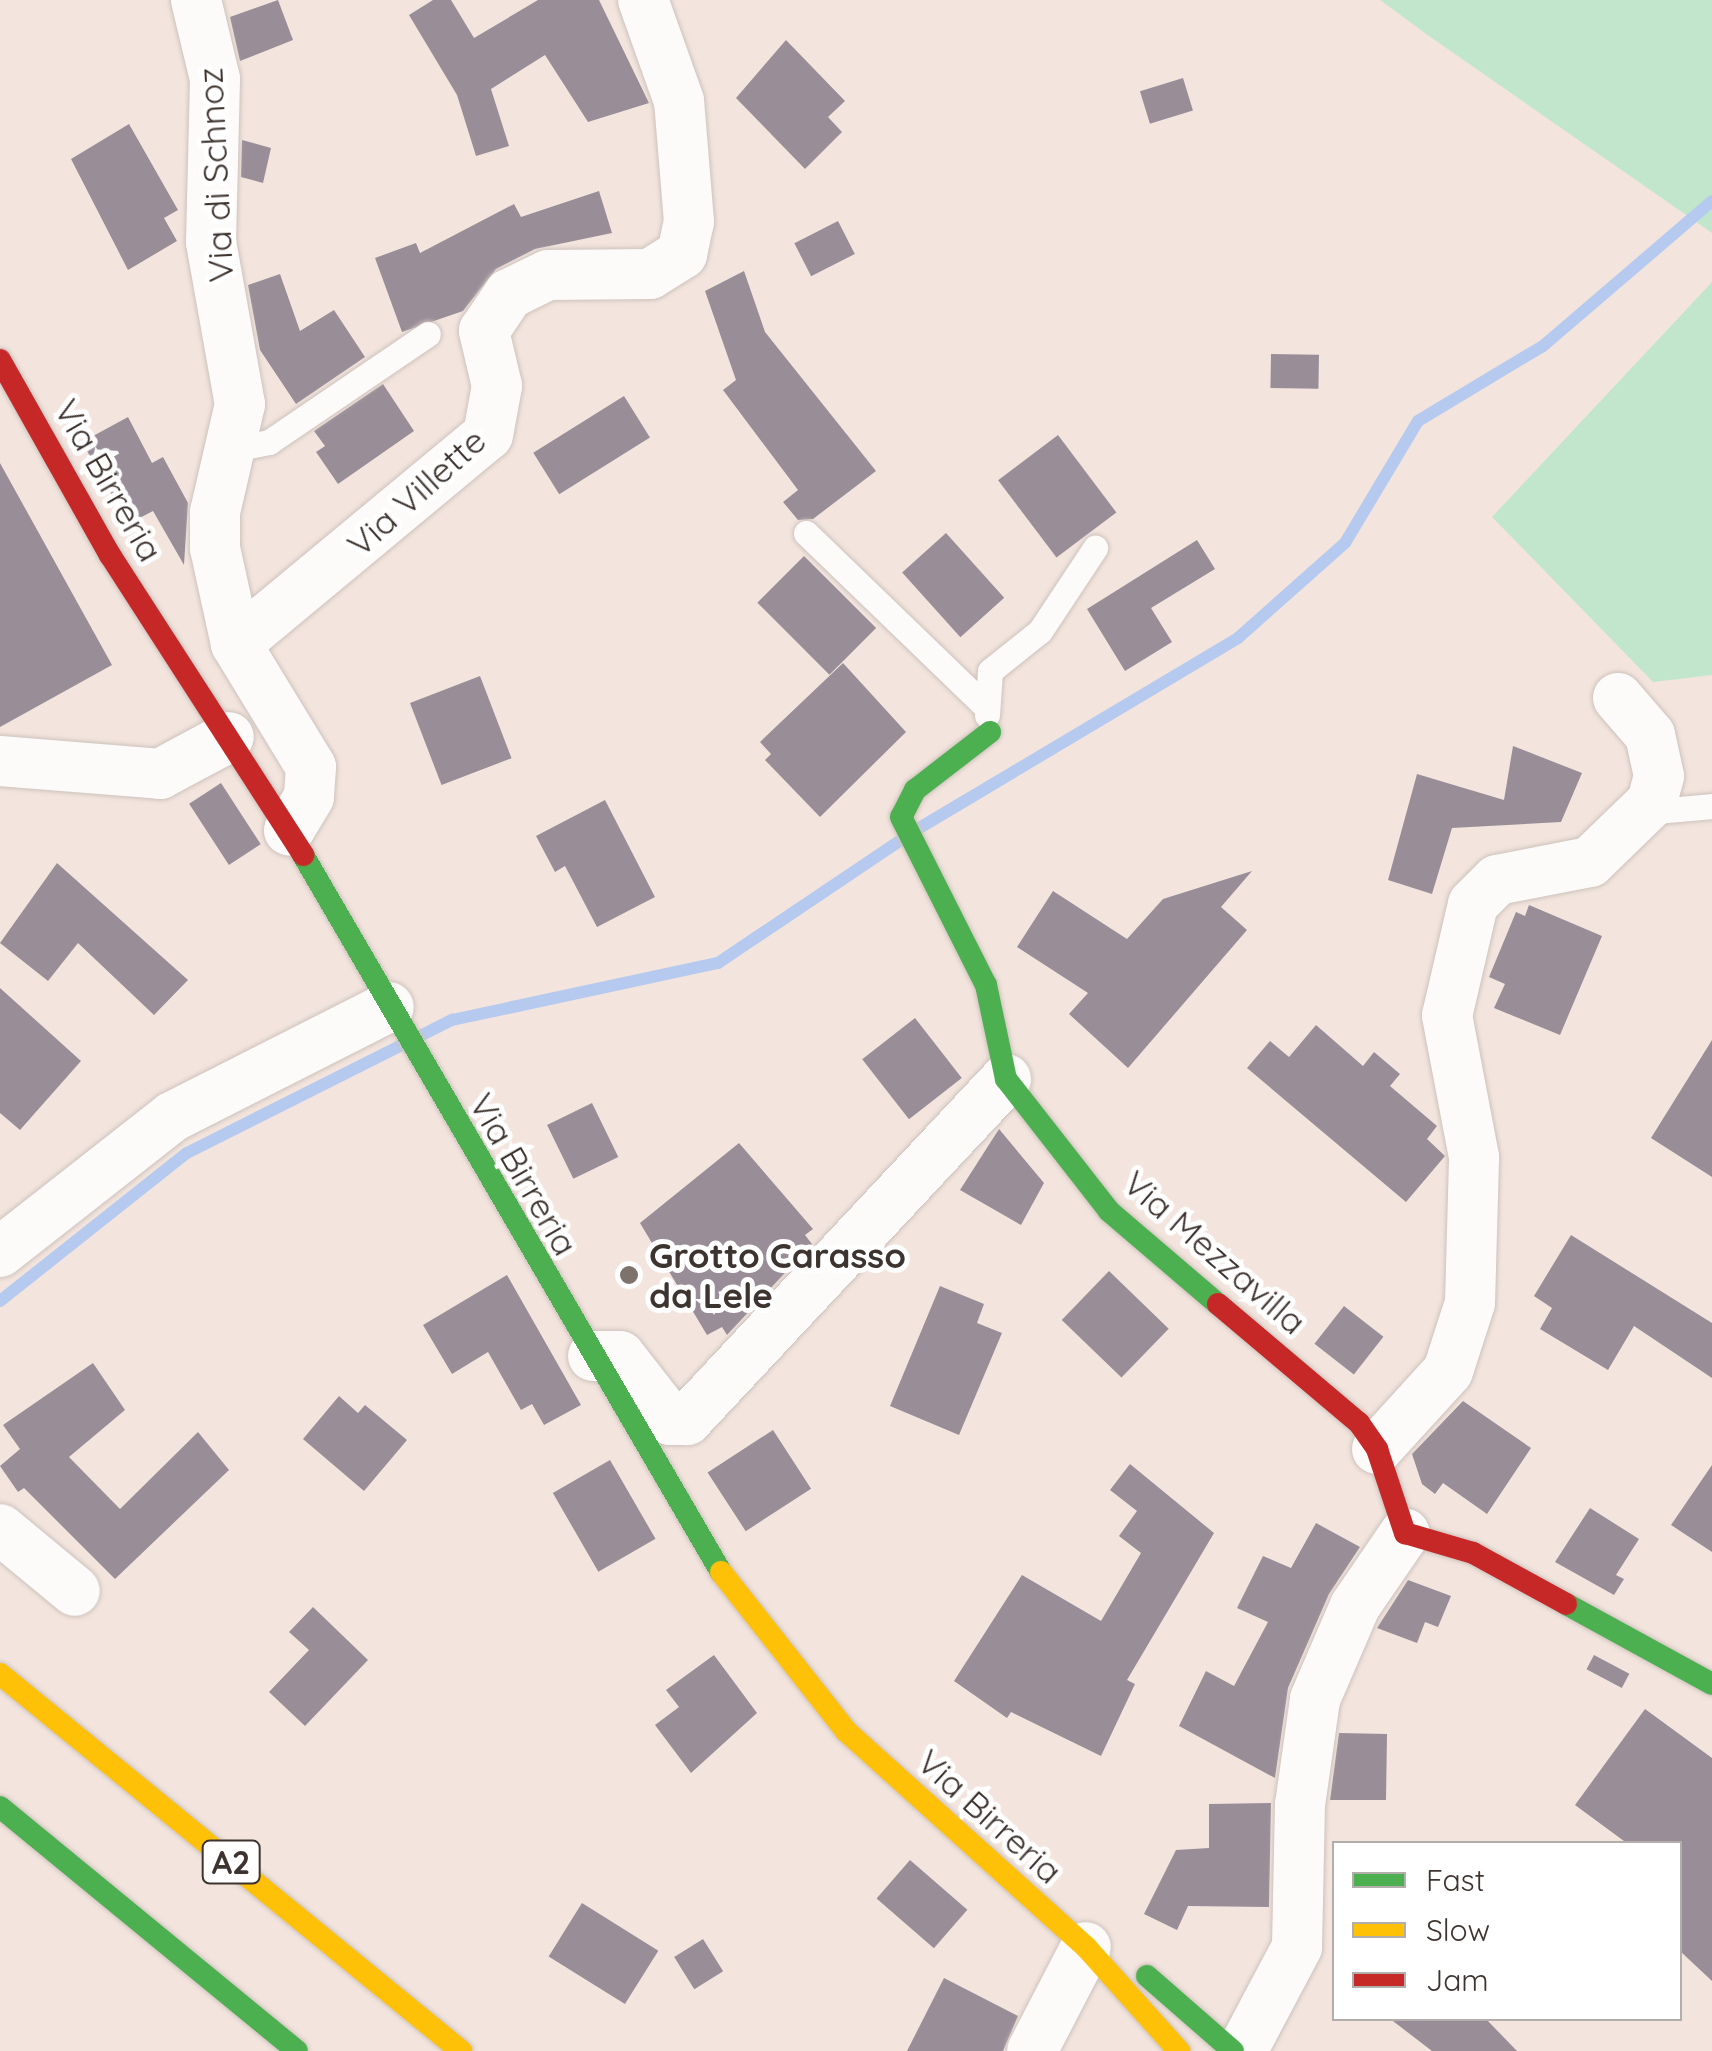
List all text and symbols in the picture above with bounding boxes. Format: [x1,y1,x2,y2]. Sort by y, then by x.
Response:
street label: Via di Schnoz [188,66,242,284]
street label: Via Birreria [46,392,172,568]
street label: Via Villette [338,419,494,565]
street label: Via Birreria [461,1086,587,1262]
street label: Via Mezzavilla [1115,1161,1315,1343]
place label: Grotto Carasso da Lele [649,1234,906,1316]
marker: Grotto Carasso da Lele [618,1264,640,1286]
street label: Via Birreria [909,1740,1071,1892]
road number: A2 [201,1835,261,1889]
legend [1332,1841,1682,2021]
text: Fast [1426,1861,1485,1899]
text: Slow [1426,1911,1490,1949]
text: Jam [1426,1961,1489,1999]

